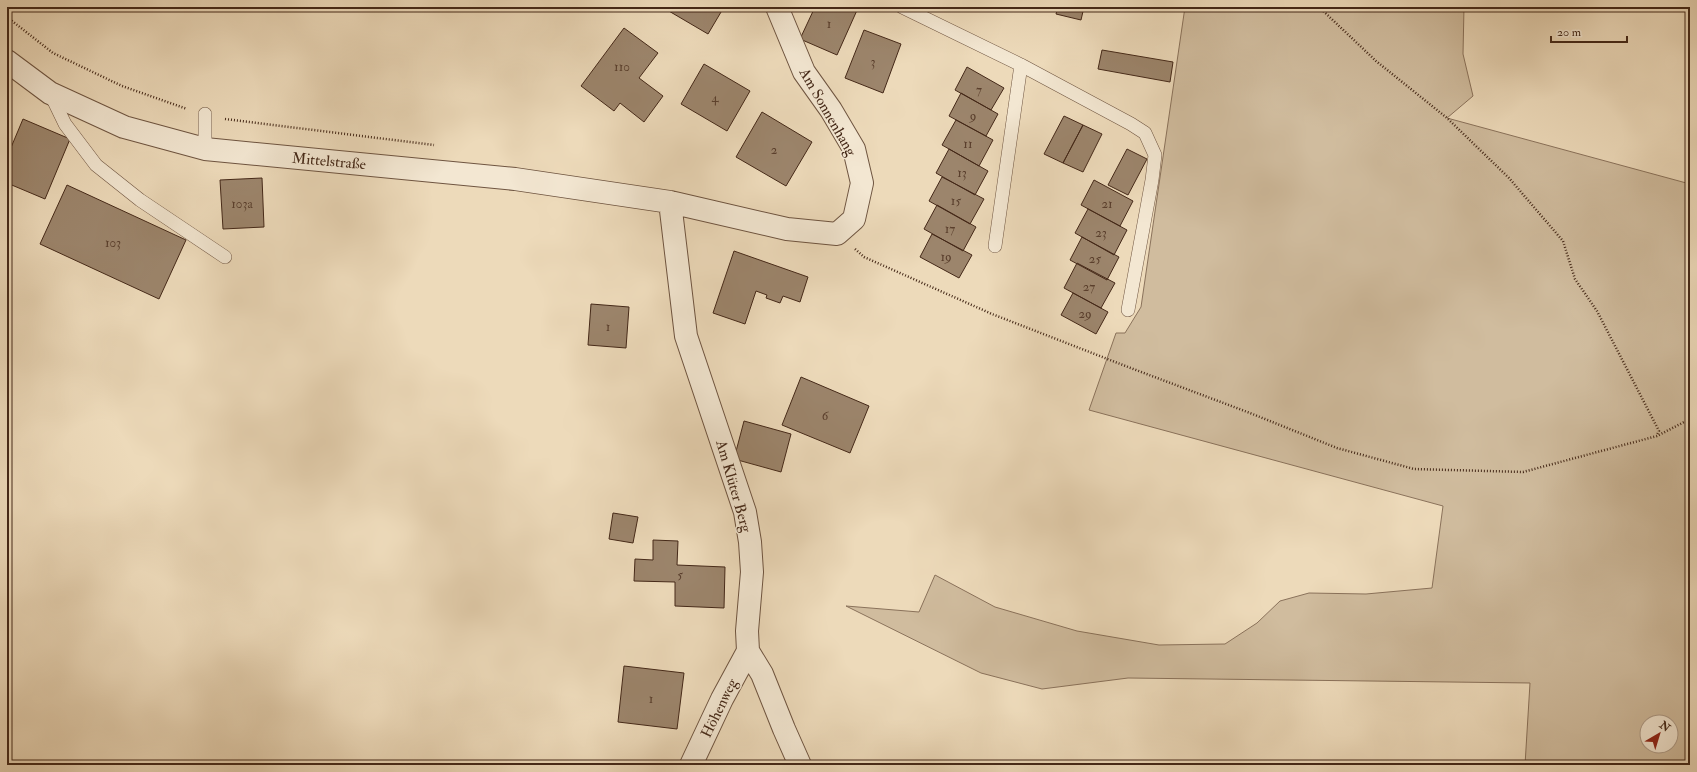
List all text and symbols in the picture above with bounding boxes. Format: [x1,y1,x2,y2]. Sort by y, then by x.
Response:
house number: 1 [827,16,832,32]
scale bar [1551,18,1627,44]
text: 20 m [1557,25,1582,40]
house number: 3 [871,54,876,70]
house number: 110 [614,59,630,75]
street label: Am Sonnenhang [794,64,861,160]
house number: 7 [976,82,982,98]
house number: 4 [711,90,719,106]
house number: 9 [969,108,976,124]
house number: 11 [963,136,973,152]
house number: 2 [771,142,778,158]
street label: Mittelstraße [291,149,367,174]
house number: 13 [957,165,967,181]
house number: 15 [951,193,961,209]
house number: 103a [231,196,253,212]
house number: 21 [1101,196,1113,212]
house number: 17 [945,221,955,237]
house number: 23 [1095,225,1107,241]
house number: 103 [105,235,121,251]
house number: 19 [940,249,952,265]
house number: 25 [1089,251,1101,267]
house number: 27 [1083,279,1095,295]
house number: 29 [1078,306,1092,322]
house number: 1 [606,319,611,335]
house number: 6 [822,408,830,424]
street label: Am Klüter Berg [711,437,756,535]
house number: 5 [677,567,683,583]
street label: Höhenweg [697,675,742,741]
house number: 1 [649,691,654,707]
north arrow [1639,714,1679,754]
text: N [1656,718,1674,735]

